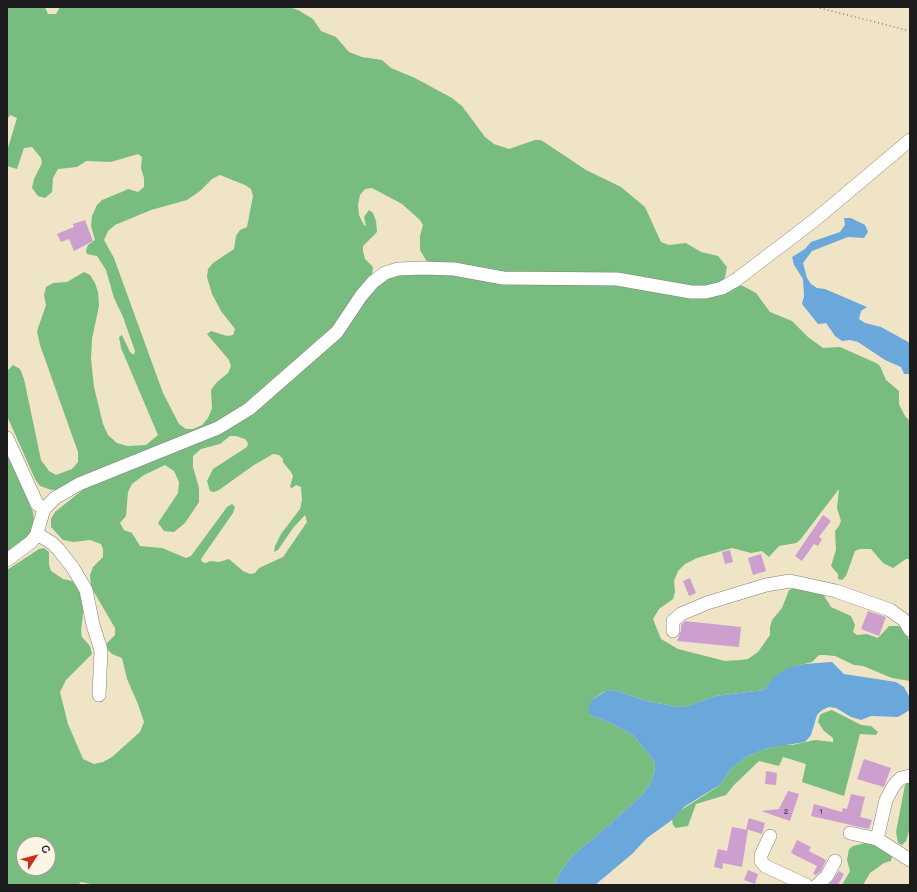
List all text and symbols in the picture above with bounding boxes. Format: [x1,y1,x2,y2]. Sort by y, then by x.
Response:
house number: 2 [784,807,788,817]
house number: 1 [819,807,823,817]
north arrow [16,836,56,876]
text: С [38,842,53,856]

